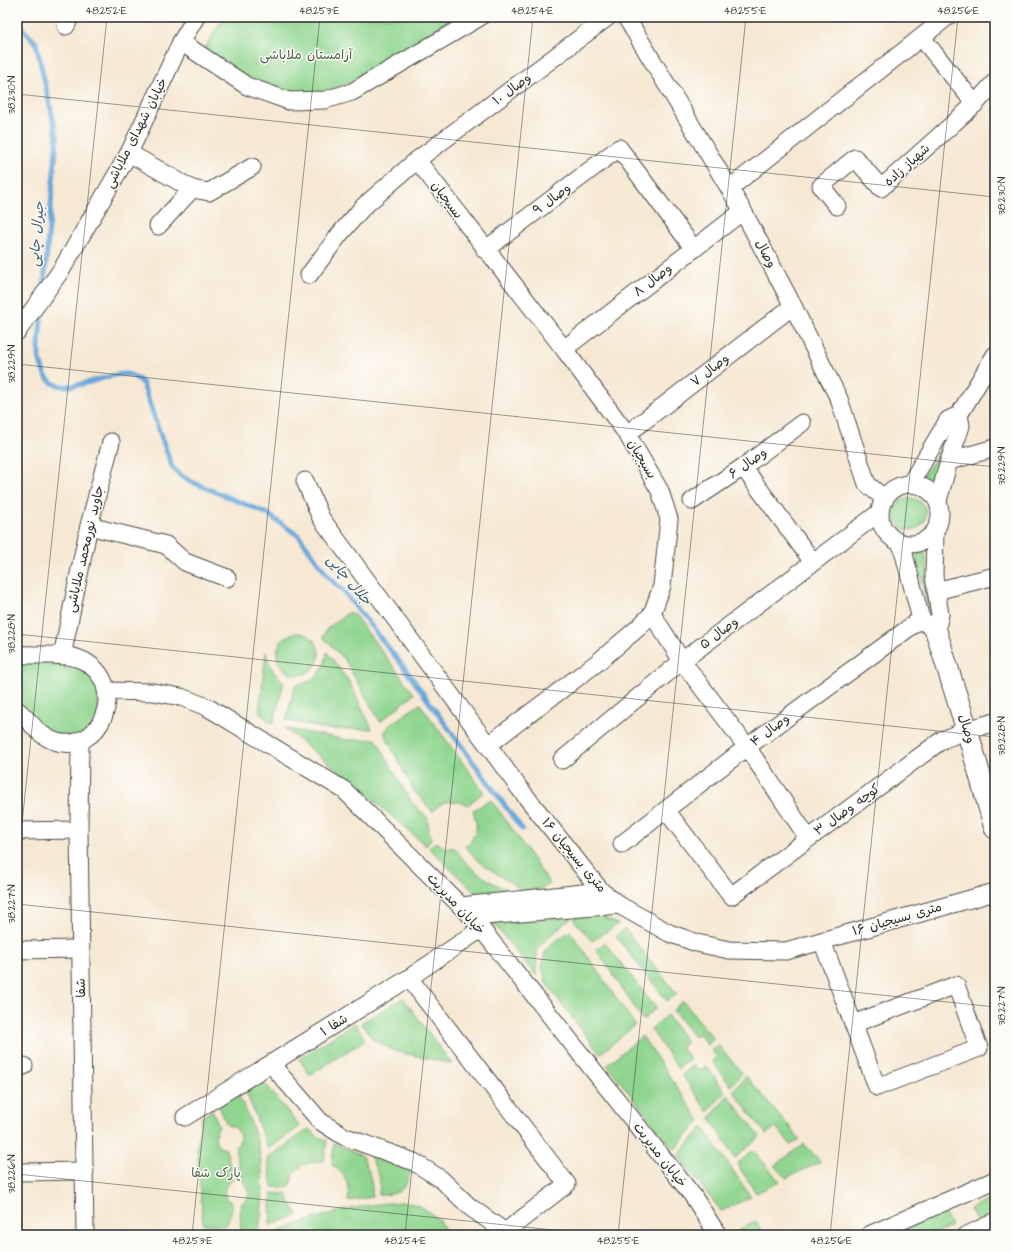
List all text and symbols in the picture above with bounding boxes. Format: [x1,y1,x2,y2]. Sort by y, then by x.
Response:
text: 48.252°E [85,4,127,18]
text: 48.253°E [299,4,339,18]
text: 48.254°E [511,4,553,18]
text: 48.255°E [724,4,766,18]
text: 48.256°E [937,4,979,18]
park label: آرامستان ملاباشی [260,46,353,64]
street label: وصال ۱۰ [489,68,535,110]
street label: خیابان شهدای ملاباشی [100,75,172,191]
text: 38.230°N [5,76,19,114]
street label: شهباز زاده [880,140,934,190]
text: 38.230°N [995,177,1009,215]
street label: بسیجیان [427,178,467,222]
street label: وصال ۹ [529,179,575,219]
water label: جیرال چایی [24,200,50,267]
street label: وصال [751,236,781,272]
street label: وصال ۸ [630,259,676,301]
text: 38.229°N [5,345,19,383]
street label: وصال ۷ [687,349,733,391]
street label: بسیجیان [623,436,661,482]
street label: وصال ۶ [725,443,771,483]
text: 38.229°N [995,447,1009,485]
street label: جاوید نورمحمد ملاباشی [62,484,108,614]
water label: جلال چایی [322,550,376,610]
street label: وصال ۵ [696,612,742,654]
text: 38.228°N [5,614,19,654]
street label: وصال ۴ [746,709,794,751]
street label: وصال [954,712,980,746]
text: 38.228°N [995,716,1009,756]
street label: کوچه وصال ۳ [810,780,884,840]
street label: ۱۶ متری بسیجیان [537,814,611,896]
street label: خیابان مدیریت [423,869,489,939]
text: 38.227°N [5,884,19,924]
street label: ۱۶ متری بسیجیان [850,898,944,940]
street label: شفا [72,978,90,998]
text: 38.227°N [995,986,1009,1026]
street label: شفا ۱ [317,1010,351,1040]
street label: خیابان مدیریت [629,1119,691,1191]
text: 38.226°N [5,1154,19,1194]
park label: پارک شفا [191,1164,241,1182]
text: 48.253°E [172,1234,212,1248]
text: 48.254°E [384,1234,426,1248]
text: 48.255°E [597,1234,639,1248]
text: 48.256°E [810,1234,852,1248]

